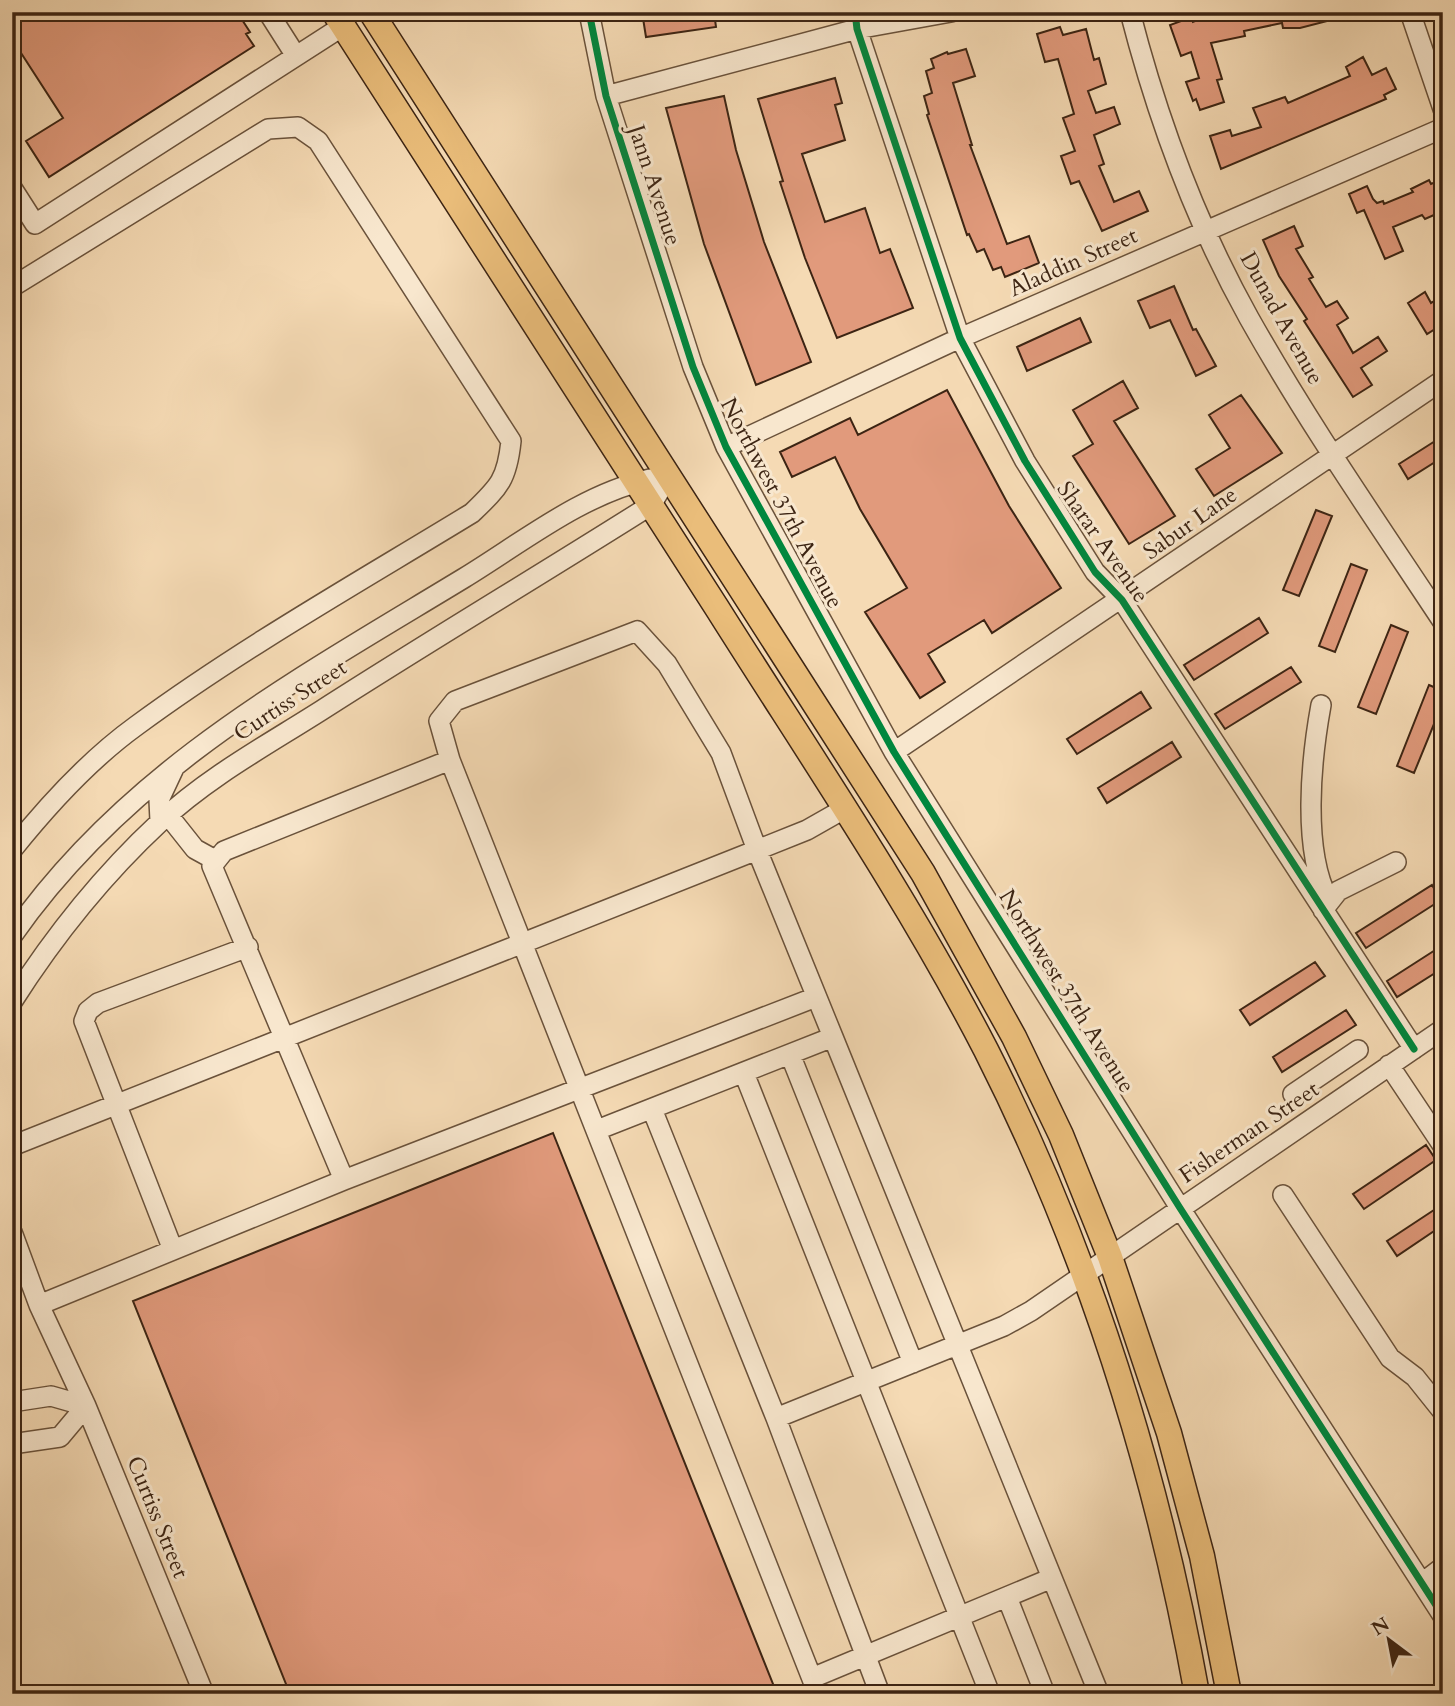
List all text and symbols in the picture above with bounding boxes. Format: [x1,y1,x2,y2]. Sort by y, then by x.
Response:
street label: Jann Avenue [620,118,689,249]
street label: Aladdin Street [1004,220,1142,304]
street label: Dunad Avenue [1233,246,1331,390]
street label: Northwest 37th Avenue [713,392,851,614]
street label: Sharar Avenue [1050,475,1156,609]
street label: Sabur Lane [1137,479,1243,567]
street label: Curtiss Street [227,652,353,748]
street label: Northwest 37th Avenue [992,883,1142,1099]
street label: Fisherman Street [1173,1074,1325,1190]
street label: Curtiss Street [119,1451,197,1583]
north arrow [1354,1604,1424,1674]
text: N [1367,1611,1395,1642]

